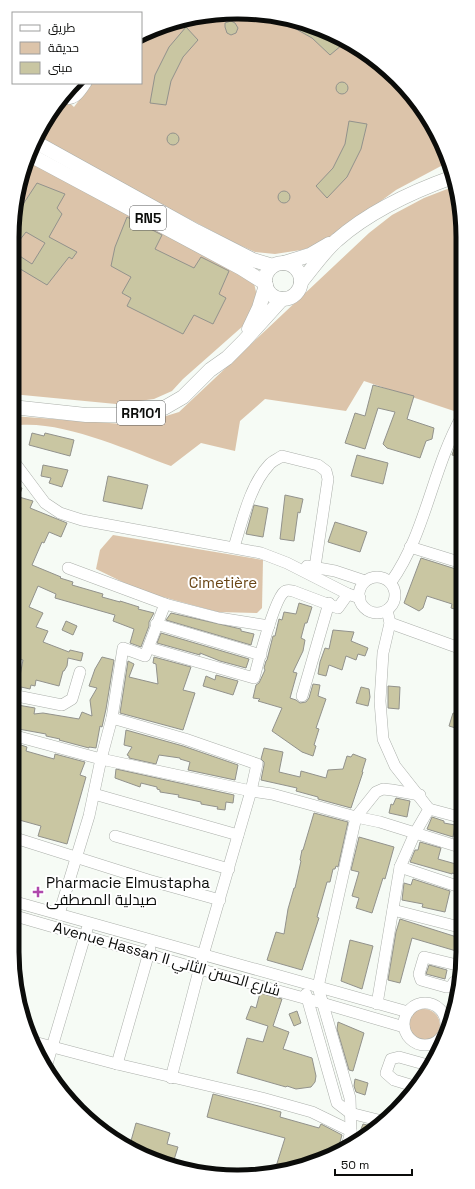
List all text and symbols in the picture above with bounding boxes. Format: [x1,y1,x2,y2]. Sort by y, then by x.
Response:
legend [12,12,142,84]
text: طريق [48,20,76,36]
text: حديقة [48,40,79,56]
text: مبنى [48,60,73,76]
road number: RN5 [130,206,166,230]
road number: RR101 [117,401,165,425]
park label: Cimetière [189,573,257,592]
place label: Pharmacie Elmustapha صيدلية المصطفى [46,873,210,910]
marker: Pharmacie Elmustapha صيدلية المصطفى [33,887,43,897]
street label: Avenue Hassan II شارع الحسن الثاني [51,917,283,1003]
scale bar [335,1151,412,1177]
text: 50 m [341,1157,369,1173]

